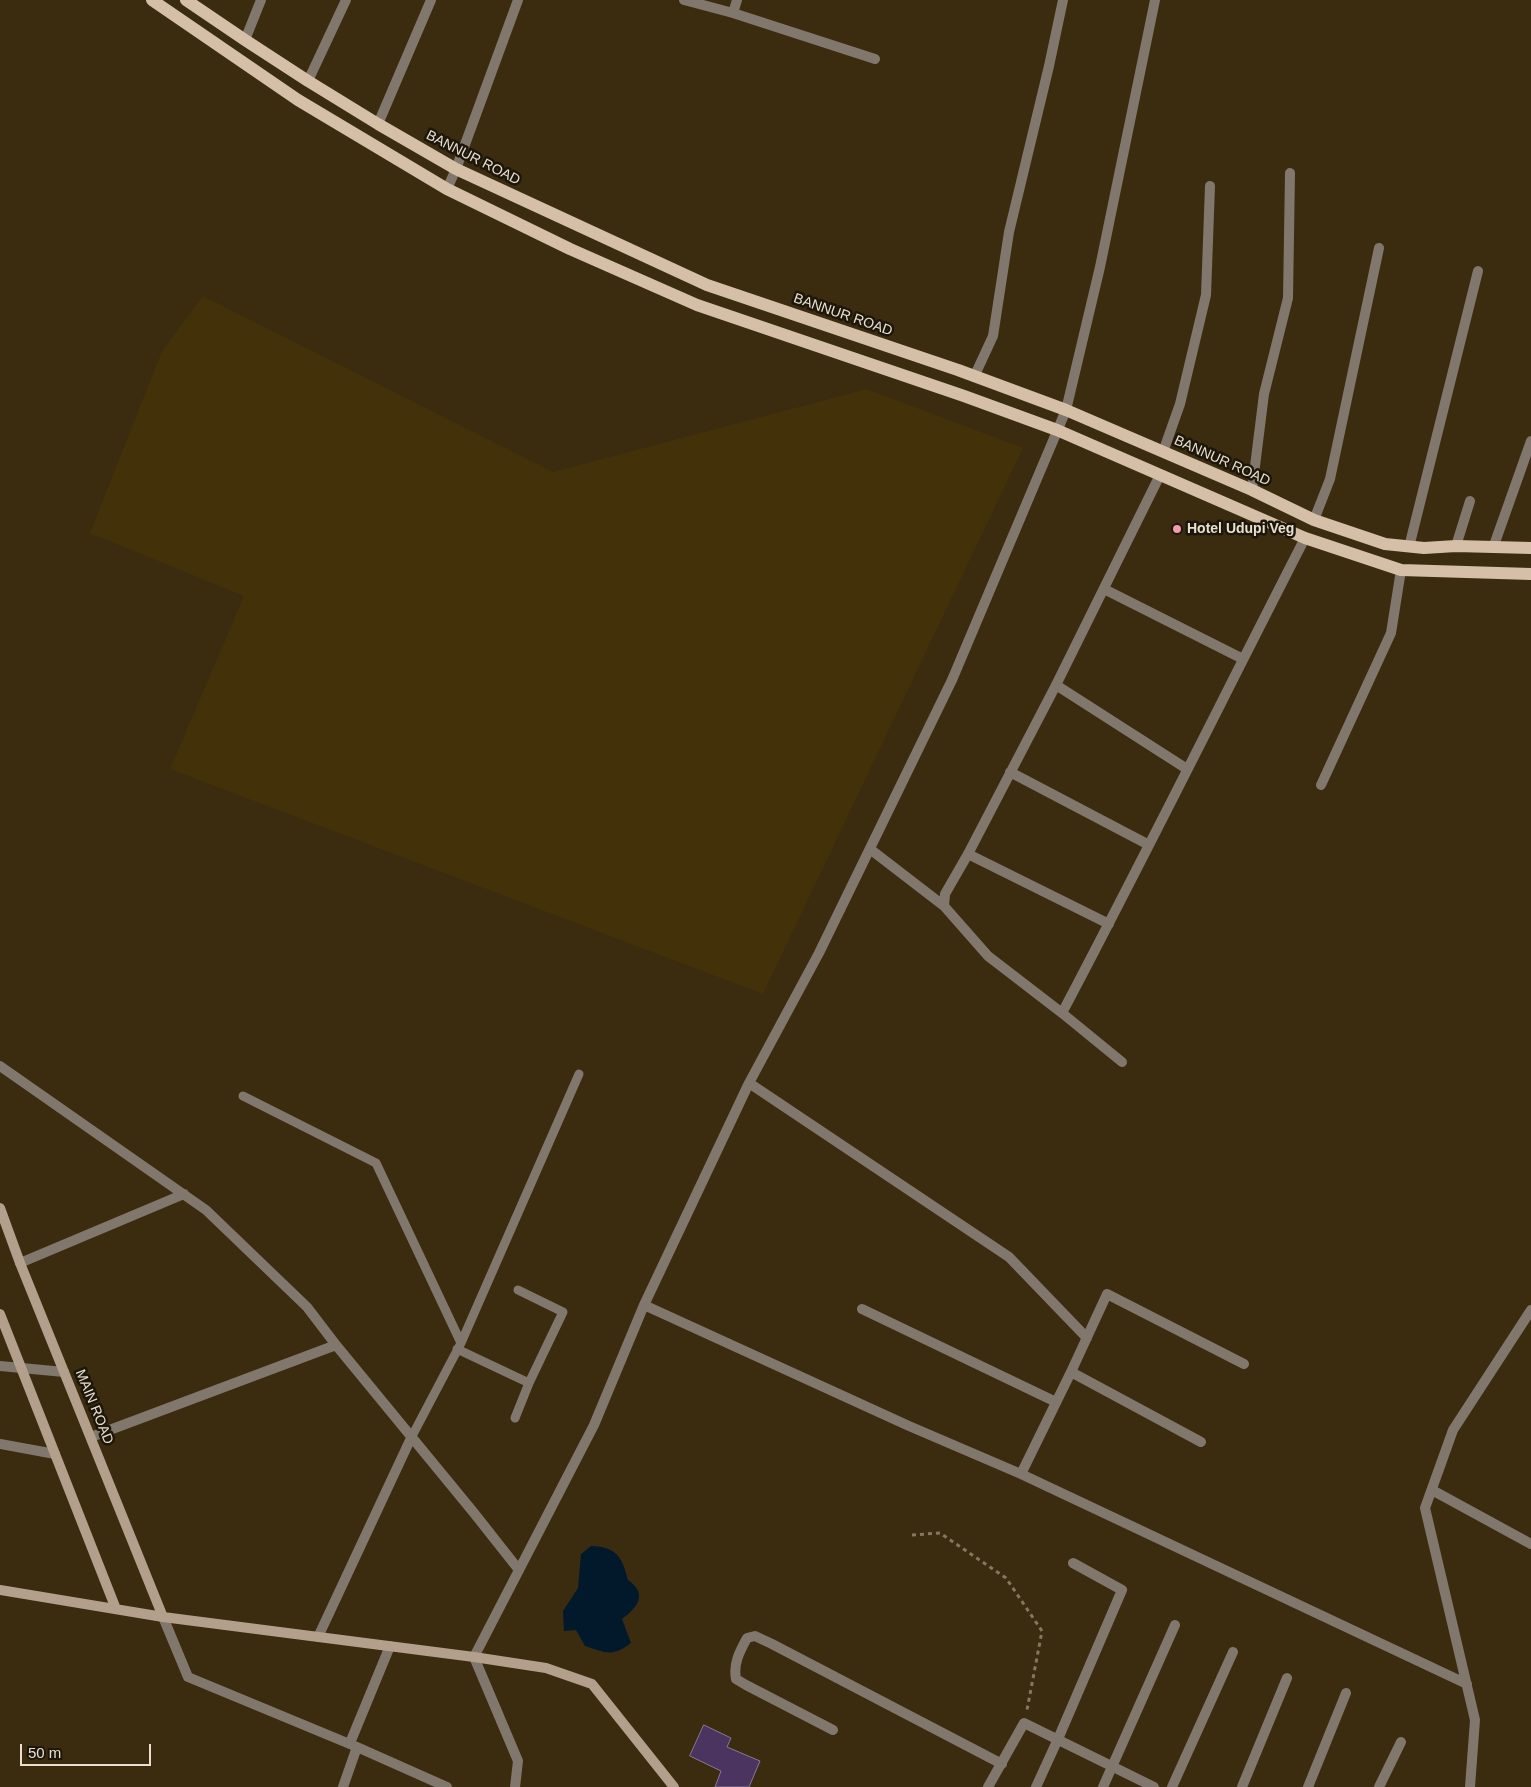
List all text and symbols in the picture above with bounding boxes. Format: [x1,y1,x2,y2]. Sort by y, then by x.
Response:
street label: BANNUR ROAD [423,127,523,189]
street label: BANNUR ROAD [791,290,895,340]
street label: BANNUR ROAD [1171,432,1273,490]
place label: Hotel Udupi Veg [1187,521,1294,537]
marker: Hotel Udupi Veg [1171,523,1183,535]
street label: MAIN ROAD [71,1367,117,1447]
scale bar [22,1734,154,1766]
text: 50 m [28,1744,61,1761]

